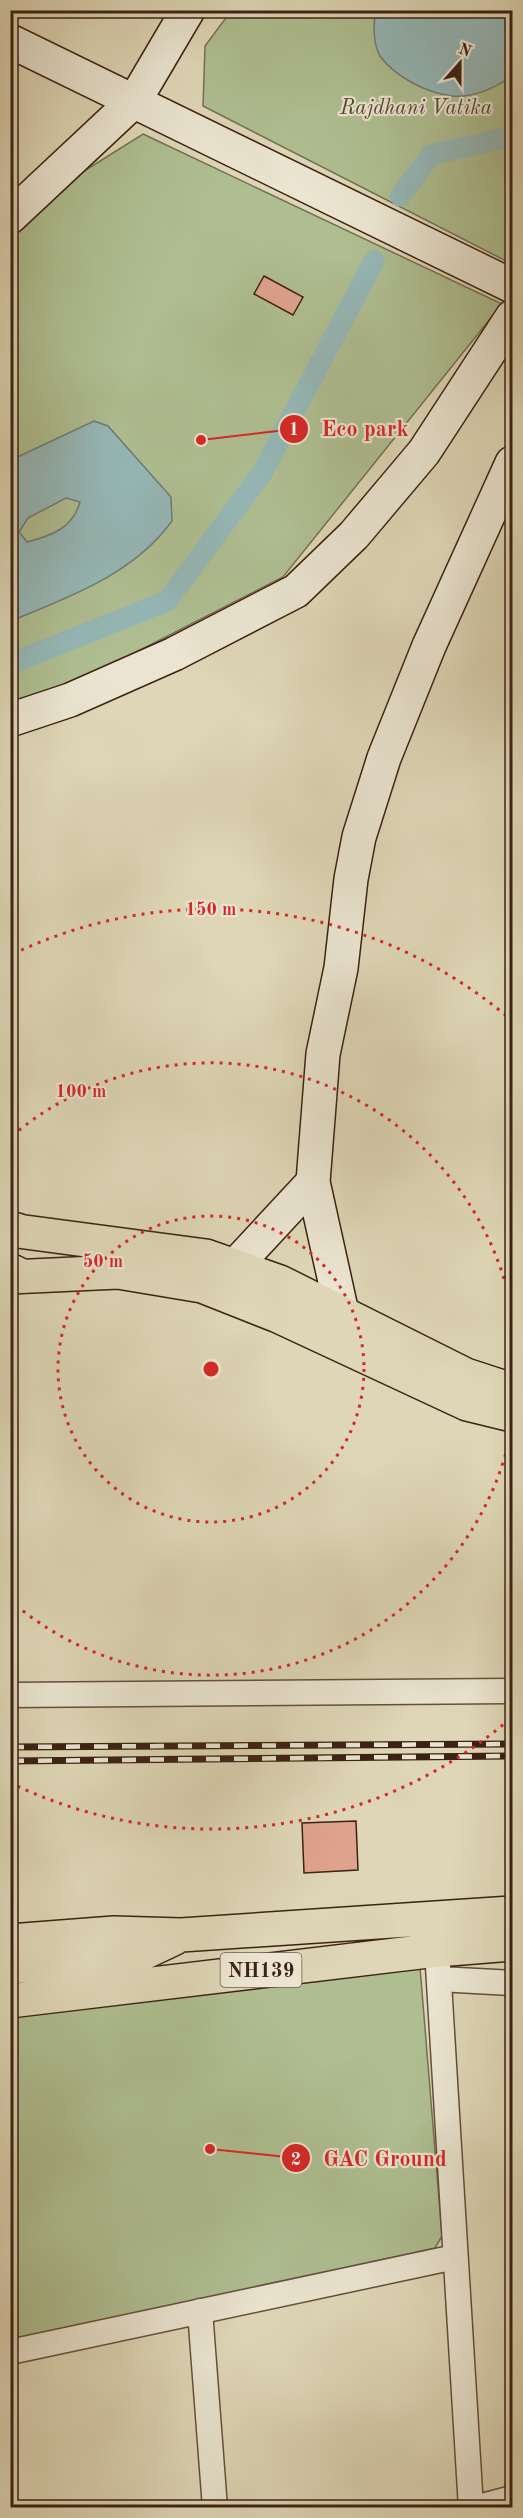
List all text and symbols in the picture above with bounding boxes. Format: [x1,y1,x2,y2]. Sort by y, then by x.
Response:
north arrow [430,33,490,93]
text: N [456,41,474,61]
park label: Rajdhani Vatika [339,98,492,119]
callout: Eco park [279,409,421,449]
text: Eco park [321,419,409,441]
text: 1 [289,421,299,439]
text: 150 m [186,901,236,919]
text: 100 m [56,1083,106,1101]
text: 50 m [83,1253,123,1271]
centre of rings [201,1359,221,1379]
road number: NH139 [220,1953,302,1987]
callout: GAC Ground [281,2138,459,2178]
text: GAC Ground [323,2149,447,2171]
text: 2 [291,2151,301,2169]

